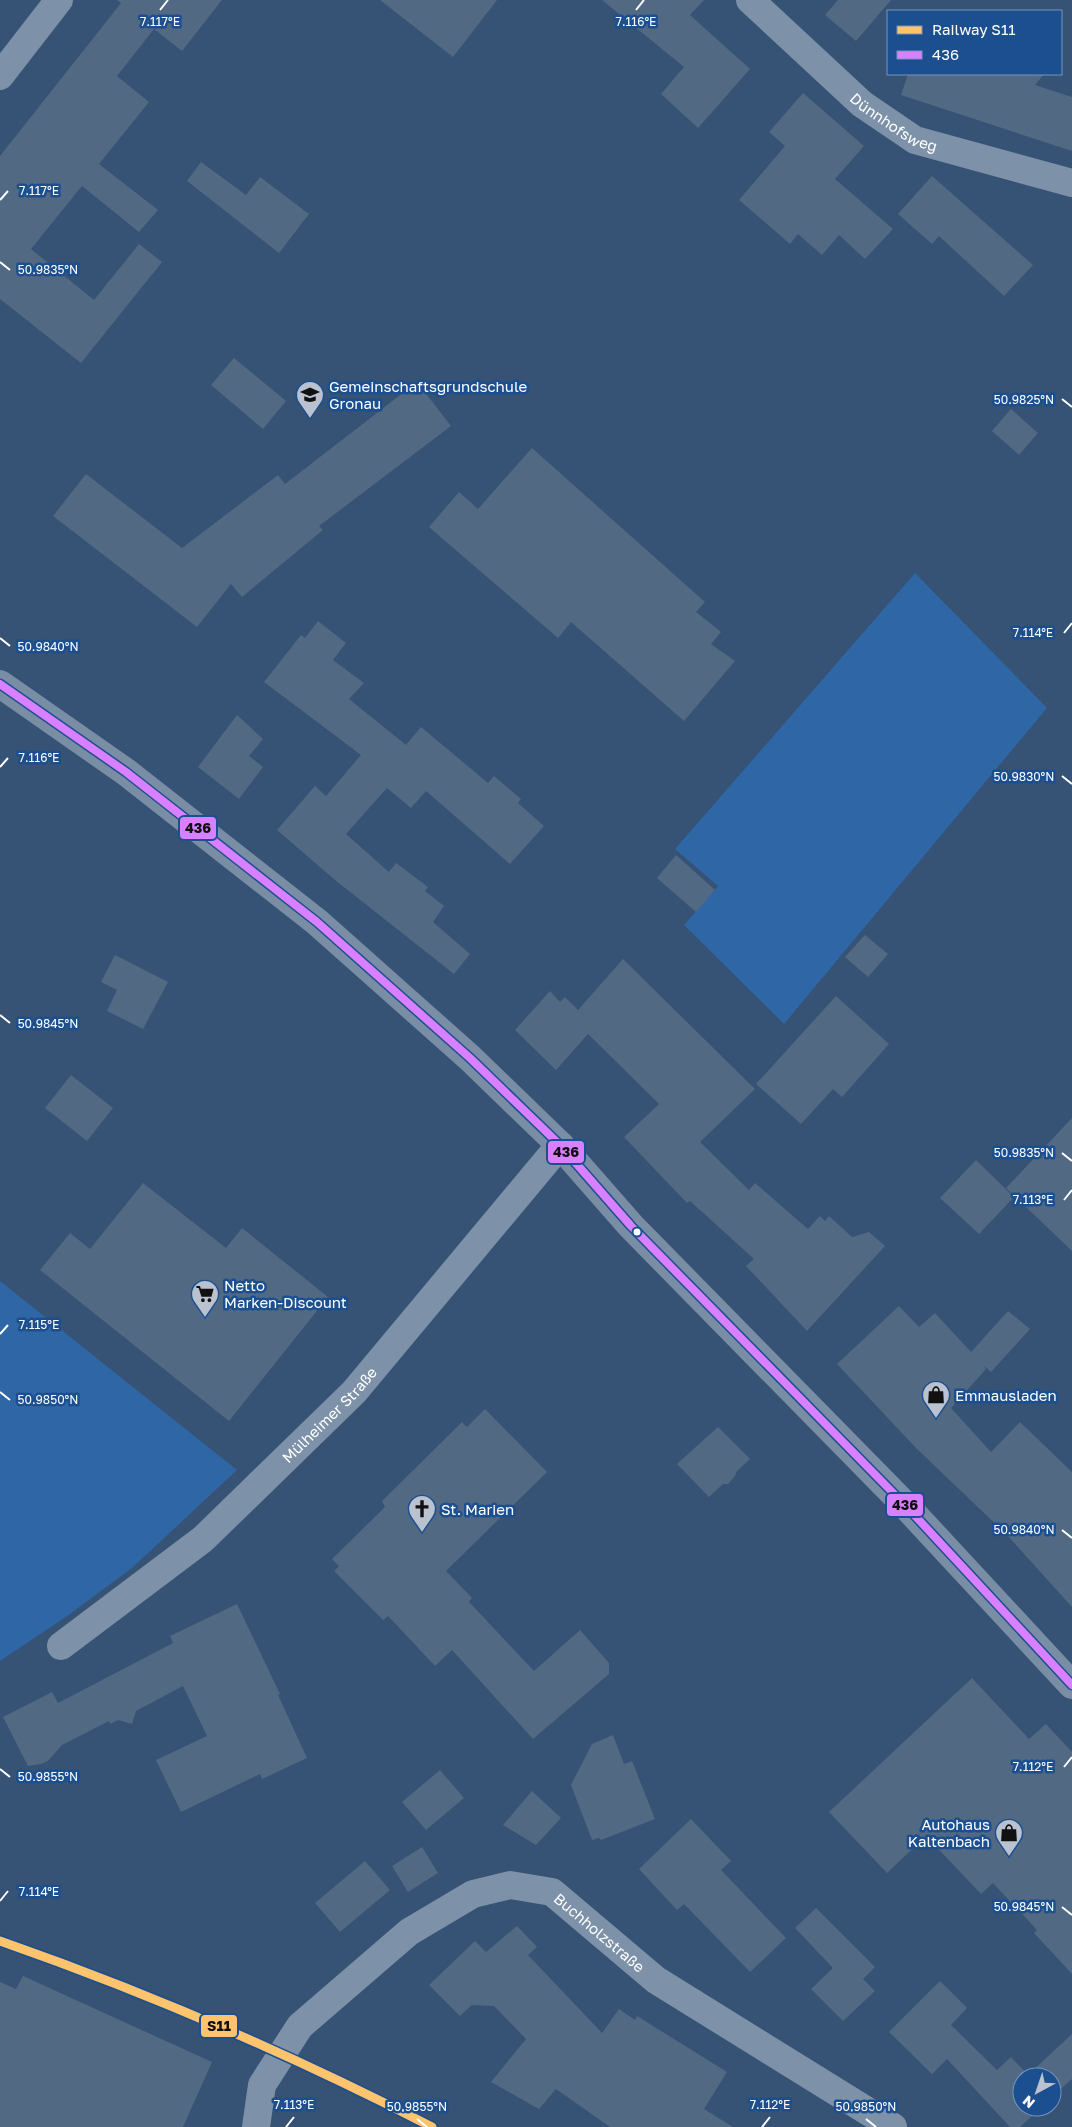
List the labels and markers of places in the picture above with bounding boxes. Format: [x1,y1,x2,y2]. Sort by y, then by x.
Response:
place label: Gemeinschaftsgrundschule Gronau [329,377,528,412]
school or university icon: Gemeinschaftsgrundschule Gronau [295,380,325,419]
unlabelled marker [632,1227,642,1237]
place label: Netto Marken-Discount [224,1276,347,1311]
supermarket icon: Netto Marken-Discount [190,1279,220,1318]
shop icon: Emmausladen [921,1380,951,1419]
place label: Emmausladen [955,1386,1057,1404]
church icon: St. Marien [407,1494,437,1533]
place label: St. Marien [441,1500,514,1518]
place label: Autohaus Kaltenbach [908,1815,990,1850]
shop icon: Autohaus Kaltenbach [994,1818,1024,1857]

